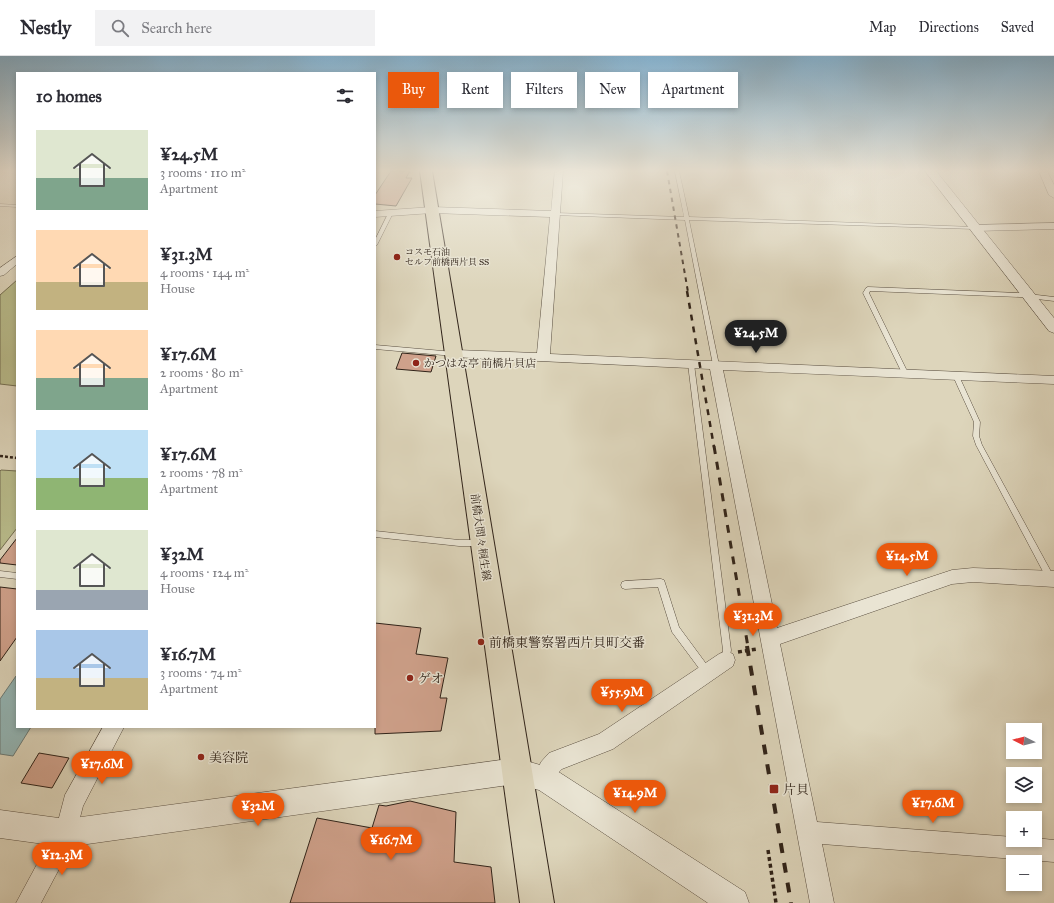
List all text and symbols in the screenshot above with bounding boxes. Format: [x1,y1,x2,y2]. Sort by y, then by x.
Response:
search box [95,10,375,46]
text: Nestly [20,16,71,39]
icon: search [109,17,131,39]
text: Search here [141,19,212,37]
text: Map [869,19,896,36]
text: Directions [918,19,979,36]
text: Saved [1001,19,1034,36]
chip: Buy [388,72,439,108]
chip: Rent [447,72,503,108]
chip: Filters [511,72,577,108]
chip: New [585,72,640,108]
chip: Apartment [648,72,738,108]
icon: filters [334,85,356,107]
text: 10 homes [36,86,102,107]
text: ¥24.5M [160,144,218,165]
icon: home [68,146,116,194]
text: 3 rooms · 110 m² [160,165,245,181]
text: Apartment [160,181,218,197]
text: ¥31.3M [160,244,213,265]
icon: home [68,246,116,294]
place label: コスモ石油 セルフ前橋西片貝 SS [405,246,489,267]
marker: コスモ石油 セルフ前橋西片貝 SS [392,252,402,262]
text: 4 rooms · 144 m² [160,265,249,281]
text: House [160,281,195,297]
pin: ¥24.5M [723,320,789,354]
text: ¥24.5M [734,325,778,341]
text: ¥17.6M [160,344,217,365]
icon: home [68,346,116,394]
place label: かつはな亭 前橋片貝店 [424,357,536,370]
marker: かつはな亭 前橋片貝店 [411,358,421,368]
text: 2 rooms · 80 m² [160,365,243,381]
text: Apartment [160,381,218,397]
text: ¥17.6M [160,444,217,465]
icon: home [68,446,116,494]
text: 2 rooms · 78 m² [160,465,243,481]
text: Apartment [160,481,218,497]
street label: 前橋大間々桐生線 [468,493,493,582]
pin: ¥14.5M [874,543,940,577]
text: ¥32M [160,544,204,565]
icon: home [68,546,116,594]
text: ¥14.5M [885,548,929,564]
text: 4 rooms · 124 m² [160,565,249,581]
text: House [160,581,195,597]
pin: ¥31.3M [720,603,786,637]
text: ¥31.3M [733,608,773,624]
place label: 前橋東警察署西片貝町交番 [489,635,645,651]
marker: 前橋東警察署西片貝町交番 [476,637,486,647]
text: ¥16.7M [160,644,216,665]
icon: home [68,646,116,694]
text: 3 rooms · 74 m² [160,665,242,681]
place label: ゲオ [418,671,444,687]
marker: ゲオ [405,673,415,683]
pin: ¥55.9M [589,679,655,713]
text: Apartment [160,681,218,697]
text: ¥55.9M [600,684,644,700]
north arrow [1006,723,1042,759]
map controls [1006,723,1042,891]
place label: 美容院 [209,750,248,766]
pin: ¥17.6M [69,751,135,785]
marker: 美容院 [196,752,206,762]
text: ¥17.6M [80,756,124,772]
button: layers [1006,767,1042,803]
pin: ¥14.9M [602,780,668,814]
place label: 片貝 [783,782,809,798]
marker: 片貝 [768,783,780,795]
text: ¥14.9M [613,785,657,801]
pin: ¥17.6M [900,790,966,824]
pin: ¥32M [234,793,282,827]
text: ¥17.6M [911,795,955,811]
text: ¥32M [241,798,275,814]
button: + [1006,811,1042,847]
pin: ¥16.7M [358,827,424,861]
text: ¥16.7M [370,832,412,848]
pin: ¥12.3M [29,842,95,876]
text: ¥12.3M [41,847,83,863]
button: − [1006,855,1042,891]

